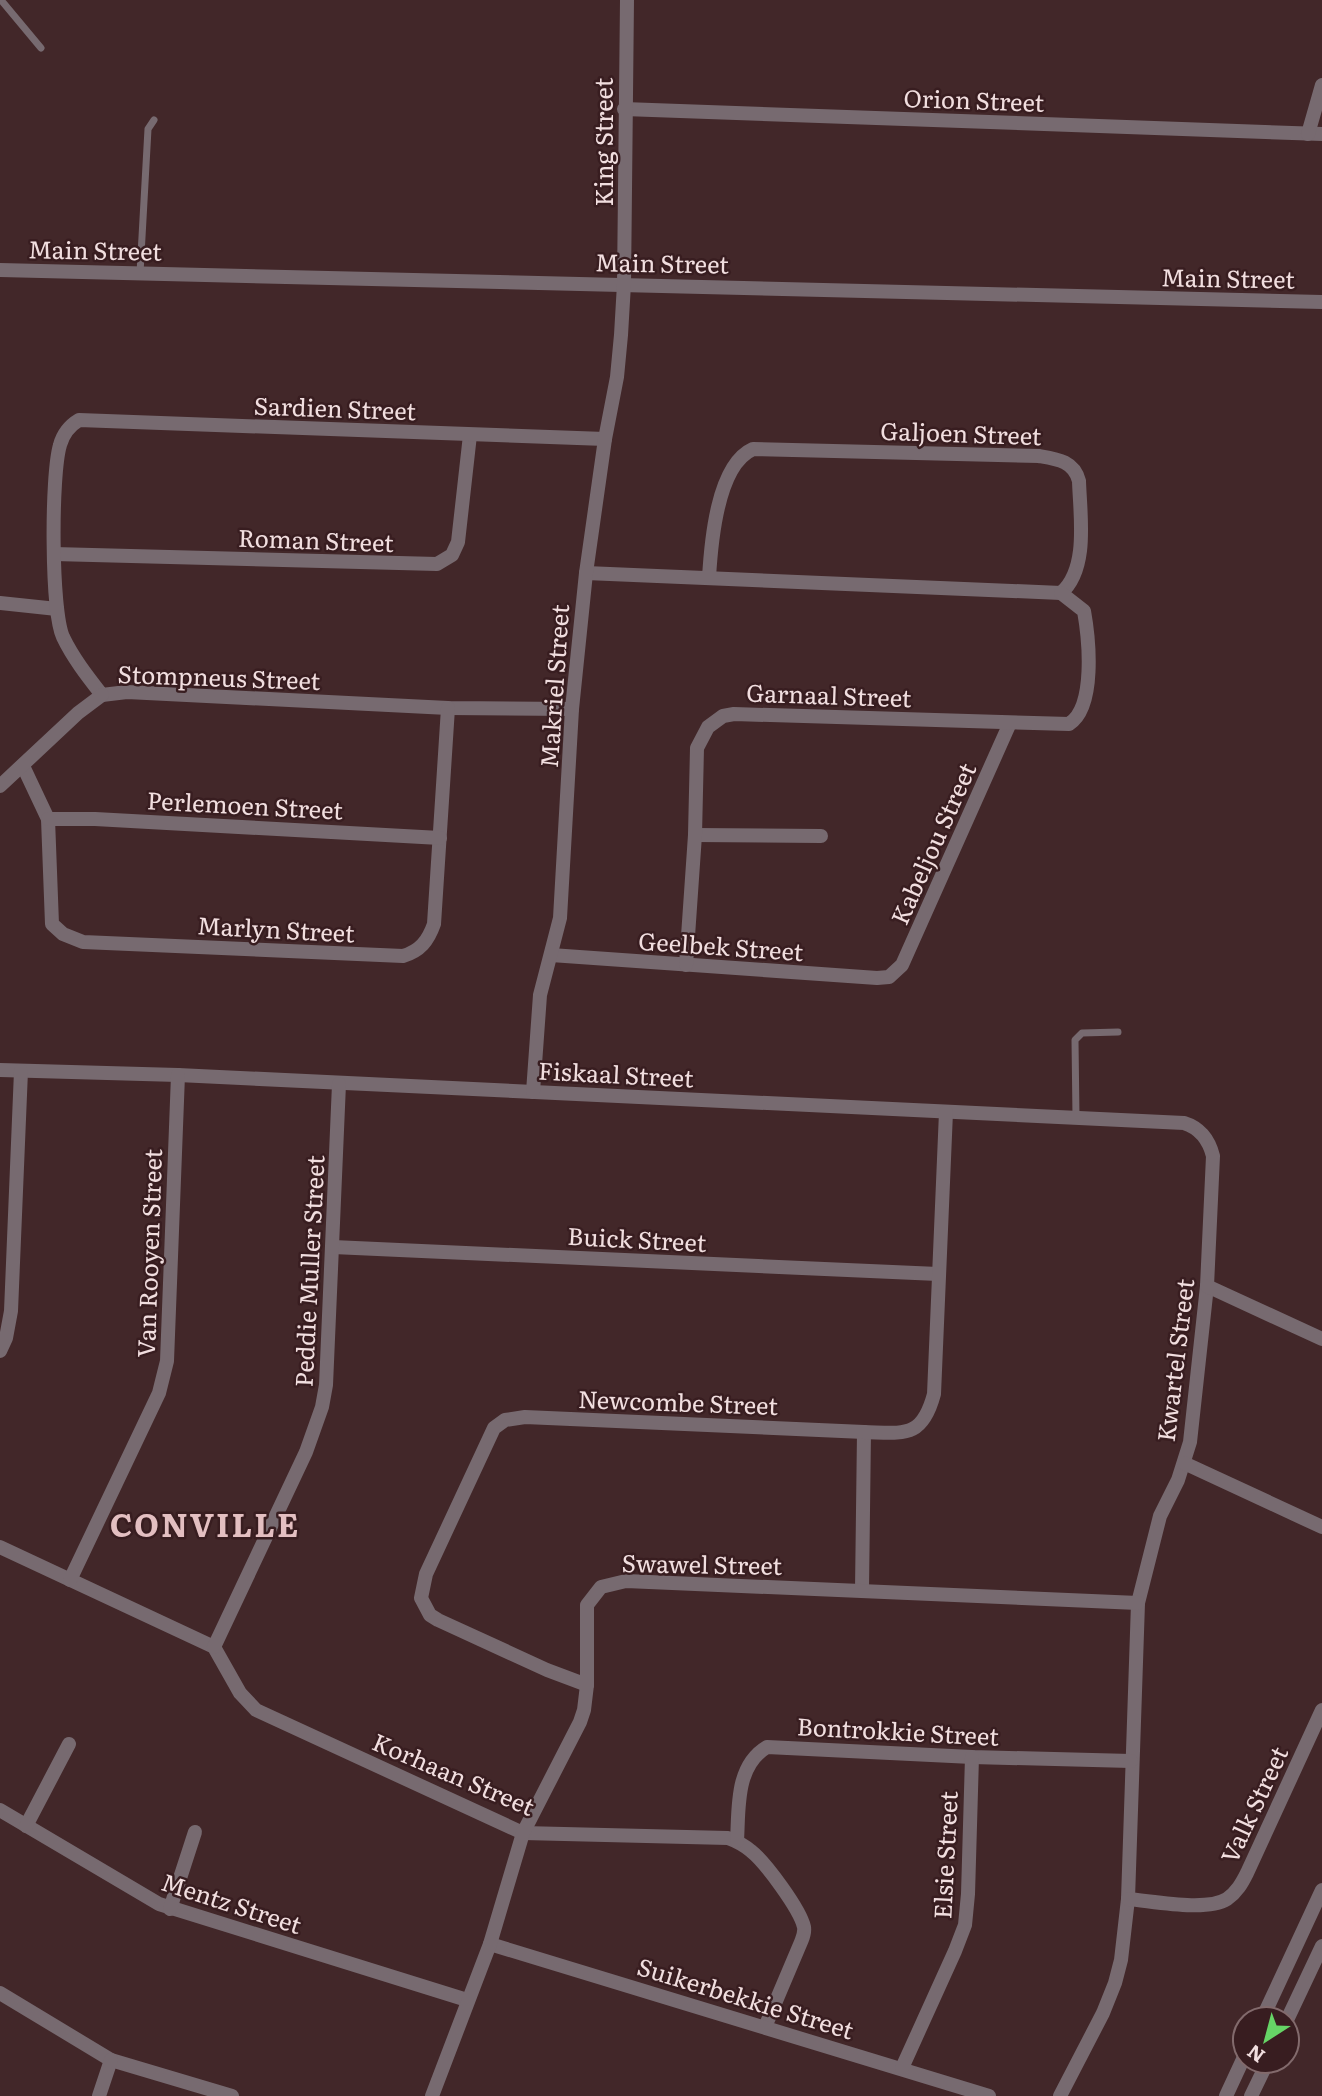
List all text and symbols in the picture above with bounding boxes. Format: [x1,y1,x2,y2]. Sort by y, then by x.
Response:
street label: King Street [585,77,620,206]
street label: Orion Street [903,79,1045,119]
street label: Main Street [28,230,163,268]
street label: Main Street [595,243,730,281]
street label: Main Street [1161,258,1296,296]
street label: Sardien Street [253,387,417,427]
street label: Galjoen Street [880,412,1043,452]
street label: Roman Street [238,519,395,559]
street label: Makriel Street [530,603,576,769]
street label: Stompneus Street [117,655,321,697]
street label: Garnaal Street [746,674,913,714]
street label: Kabeljou Street [881,756,983,930]
street label: Perlemoen Street [146,781,344,827]
street label: Marlyn Street [196,906,356,950]
street label: Geelbek Street [637,922,805,968]
street label: Fiskaal Street [537,1051,695,1095]
street label: Van Rooyen Street [127,1148,169,1358]
street label: Peddie Muller Street [284,1154,332,1388]
street label: Buick Street [567,1217,708,1259]
street label: Kwartel Street [1147,1276,1201,1444]
street label: Newcombe Street [577,1380,779,1422]
district label: CONVILLE [110,1499,300,1547]
street label: Swawel Street [621,1544,783,1582]
street label: Bontrokkie Street [796,1707,1000,1753]
street label: Korhaan Street [367,1723,541,1823]
street label: Valk Street [1211,1740,1295,1868]
street label: Elsie Street [923,1790,965,1920]
street label: Mentz Street [157,1863,307,1941]
street label: Suikerbekkie Street [633,1947,859,2047]
north arrow [1231,2005,1301,2075]
text: N [1241,2039,1270,2071]

